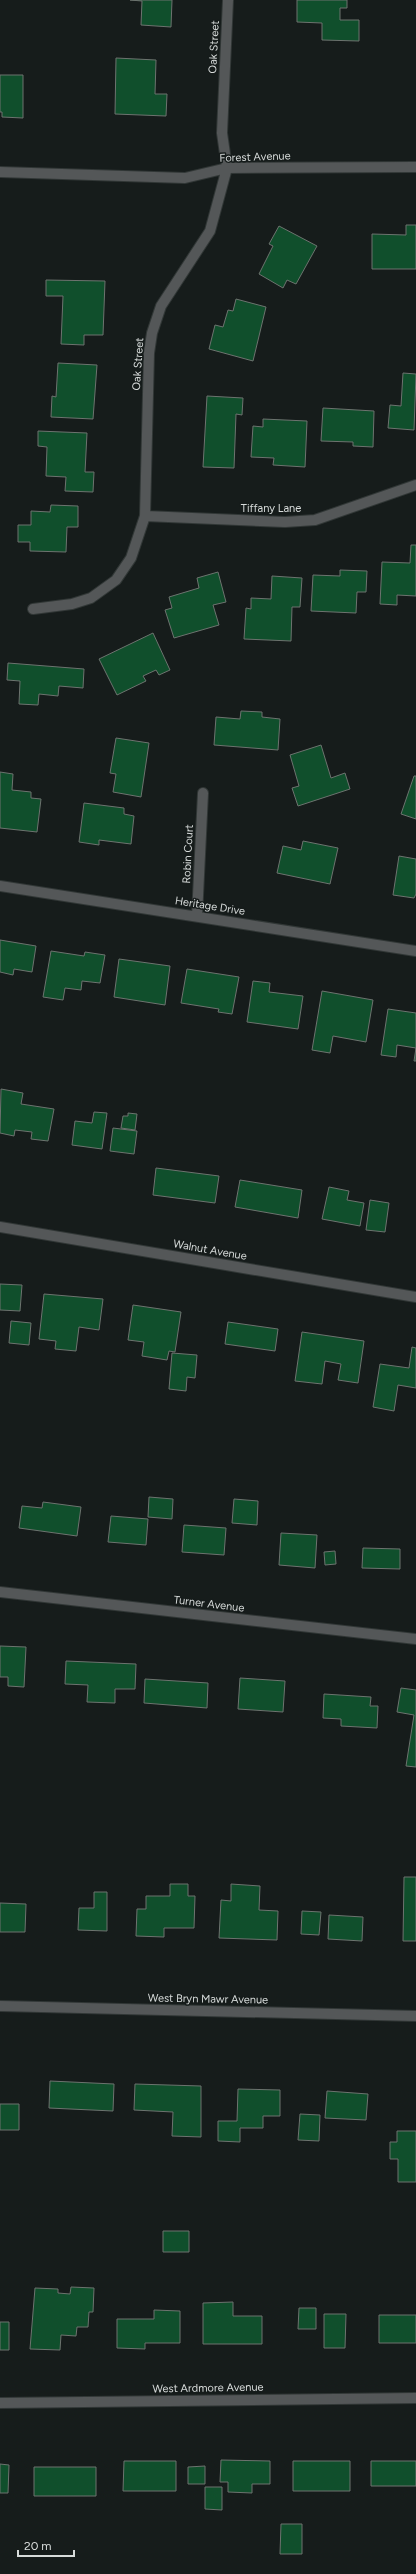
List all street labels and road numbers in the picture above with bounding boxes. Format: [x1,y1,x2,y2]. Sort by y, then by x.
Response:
street label: Oak Street [206,20,222,74]
street label: Forest Avenue [219,149,291,165]
street label: Oak Street [130,337,146,391]
street label: Tiffany Lane [241,502,301,515]
street label: Robin Court [180,824,196,884]
street label: Heritage Drive [174,894,246,918]
street label: Walnut Avenue [172,1237,248,1263]
street label: Turner Avenue [173,1593,245,1615]
street label: West Bryn Mawr Avenue [148,1991,268,2007]
street label: West Ardmore Avenue [152,2381,264,2395]

